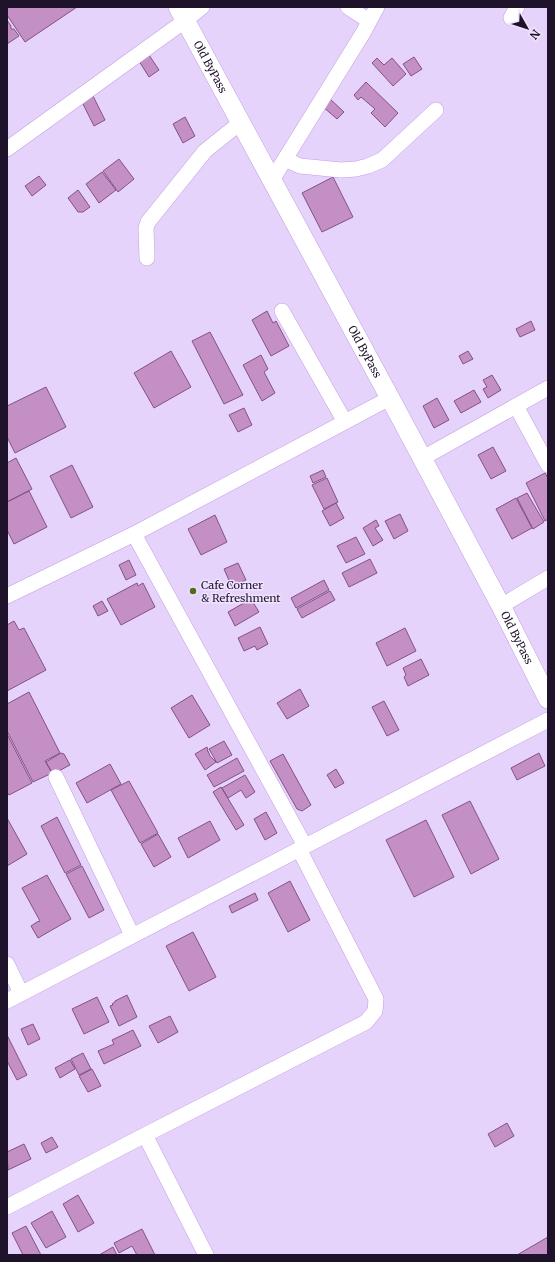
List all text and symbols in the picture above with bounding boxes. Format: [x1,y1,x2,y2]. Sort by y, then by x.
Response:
north arrow [507,8,547,48]
text: N [526,27,543,42]
street label: Old ByPass [191,38,230,95]
street label: Old ByPass [345,323,385,380]
place label: Cafe Corner & Refreshment [201,578,281,605]
marker: Cafe Corner & Refreshment [188,586,198,596]
street label: Old ByPass [498,609,536,666]

